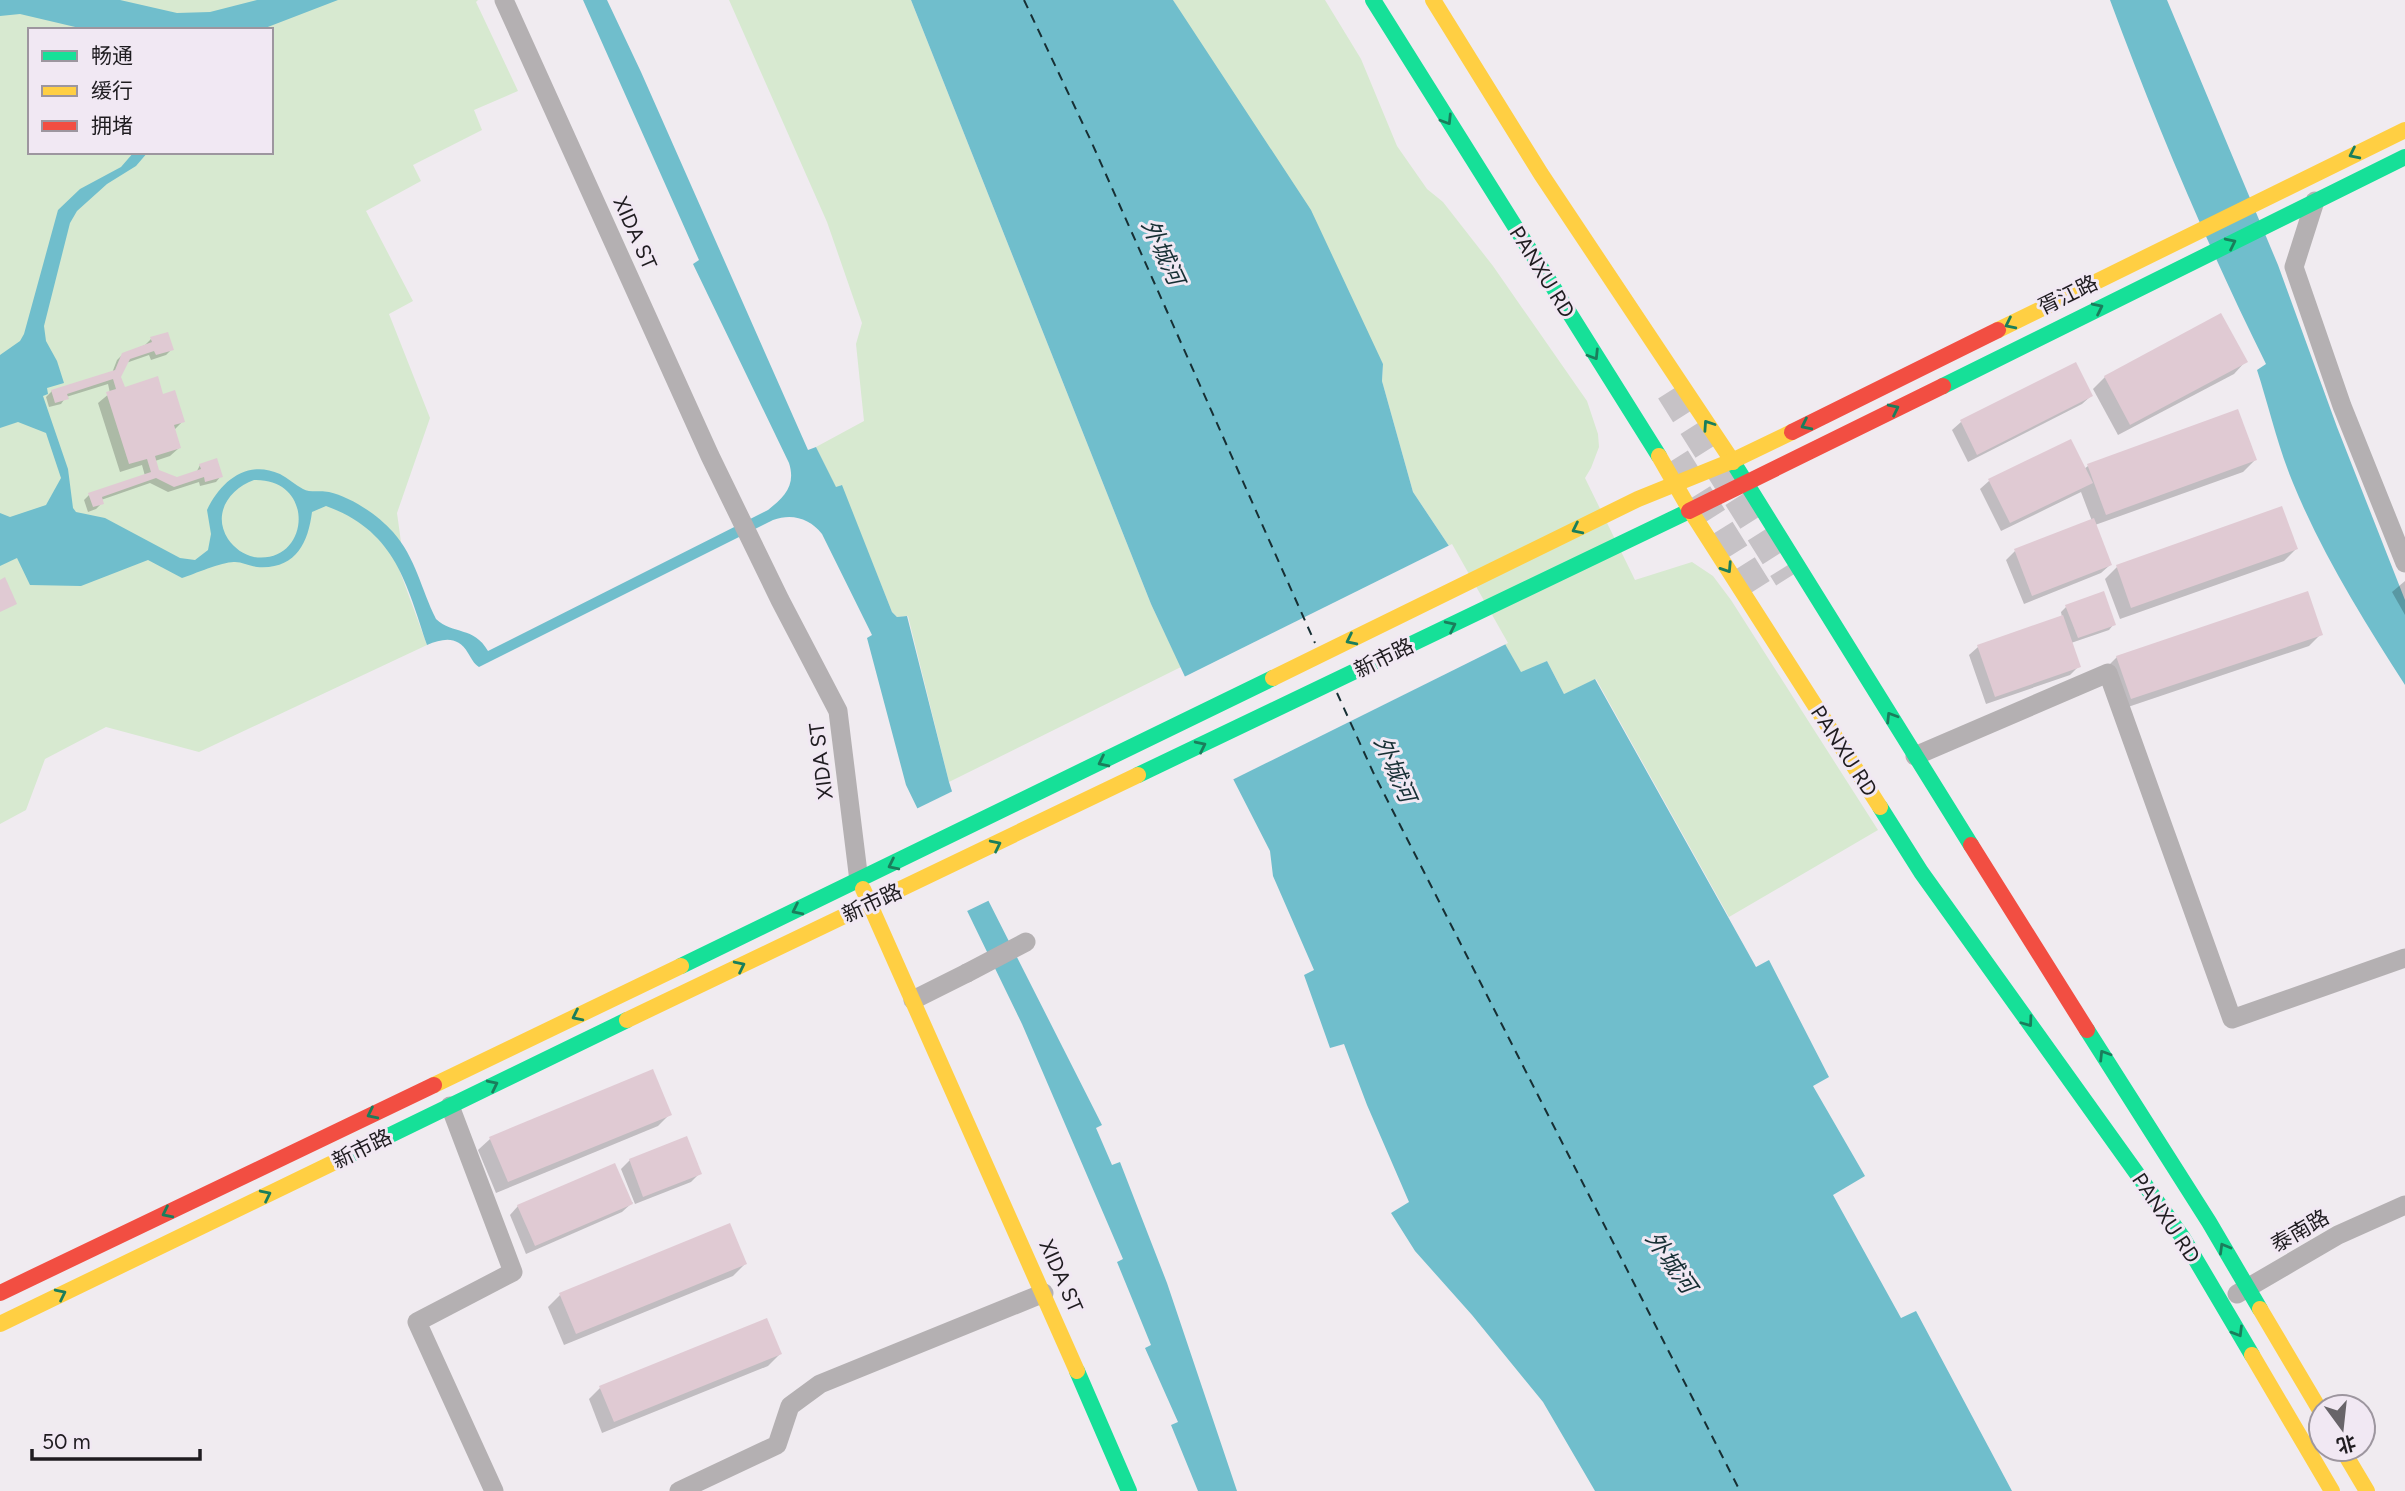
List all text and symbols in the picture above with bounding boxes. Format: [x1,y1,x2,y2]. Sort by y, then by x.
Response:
legend [28,28,273,154]
text: 畅通 [91,43,133,68]
text: 缓行 [91,78,133,103]
text: 拥堵 [91,113,133,138]
one-way arrow [1439,113,1452,126]
one-way arrow [2349,146,2361,160]
street label: XIDA ST [608,193,663,273]
water label: 外城河 [1136,215,1192,293]
street label: PANXU RD [1504,221,1580,322]
one-way arrow [2224,237,2236,251]
street label: 胥江路 [2034,270,2102,320]
one-way arrow [2091,303,2103,317]
one-way arrow [2005,315,2017,329]
one-way arrow [1586,347,1599,360]
one-way arrow [1887,403,1899,417]
one-way arrow [1801,416,1813,430]
one-way arrow [1703,419,1716,432]
one-way arrow [1572,521,1584,535]
one-way arrow [1718,560,1731,573]
one-way arrow [1444,621,1456,635]
one-way arrow [1346,632,1358,646]
street label: 新市路 [1350,633,1418,683]
street label: PANXU RD [1806,701,1883,801]
one-way arrow [1887,712,1900,725]
street label: XIDA ST [803,721,838,801]
water label: 外城河 [1368,732,1423,810]
one-way arrow [1194,740,1206,754]
one-way arrow [1098,753,1110,767]
one-way arrow [989,839,1001,853]
one-way arrow [888,856,900,870]
street label: 新市路 [838,878,906,927]
one-way arrow [792,902,804,916]
one-way arrow [733,960,745,974]
one-way arrow [572,1007,585,1021]
one-way arrow [2020,1014,2032,1027]
one-way arrow [2099,1050,2112,1063]
one-way arrow [486,1080,498,1094]
one-way arrow [367,1106,379,1120]
street label: 新市路 [328,1124,396,1174]
street label: PANXU RD [2127,1168,2206,1267]
one-way arrow [259,1190,271,1204]
one-way arrow [162,1204,174,1218]
street label: 泰南路 [2266,1204,2333,1257]
water label: 外城河 [1640,1226,1705,1302]
street label: XIDA ST [1034,1236,1089,1316]
one-way arrow [2220,1243,2233,1256]
one-way arrow [54,1289,66,1303]
one-way arrow [2230,1325,2243,1338]
north arrow [2307,1393,2377,1463]
scale bar [32,1418,200,1462]
text: 50 m [42,1429,91,1454]
text: 北 [2334,1430,2358,1458]

